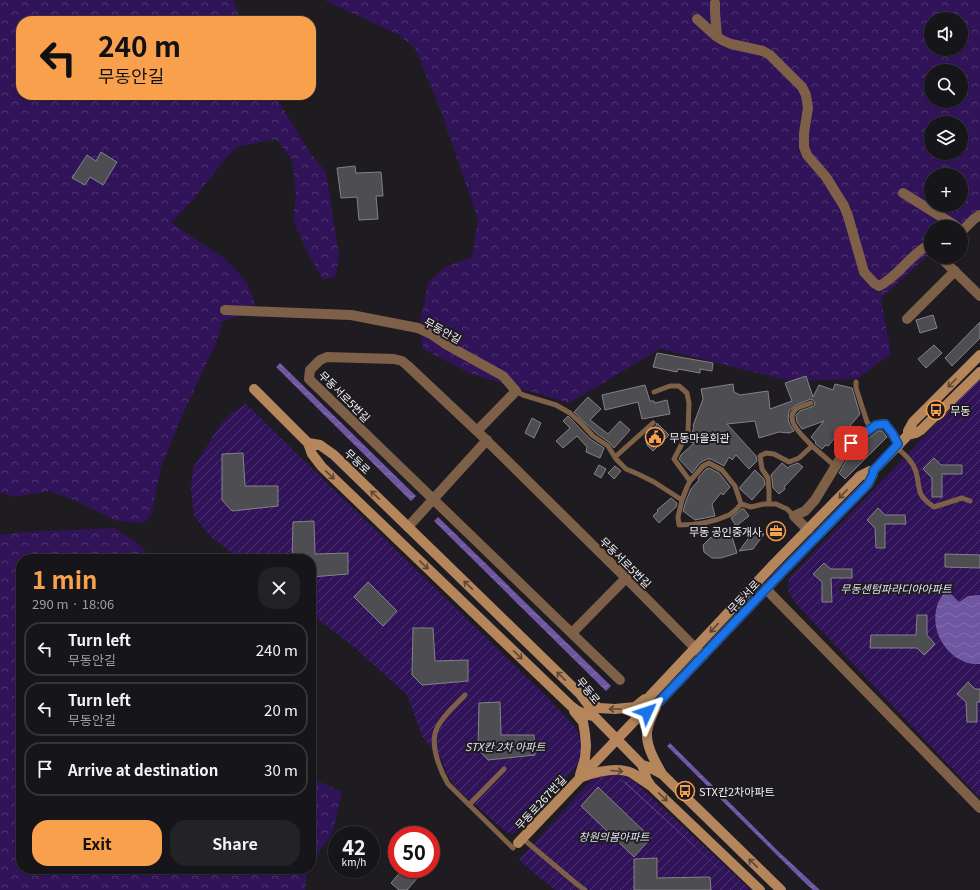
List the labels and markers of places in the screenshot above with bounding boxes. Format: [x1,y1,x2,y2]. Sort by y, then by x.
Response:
bus stop icon: 무동 [925,399,947,421]
place label: 무동 [950,402,970,418]
public building icon: 무동마을회관 [644,426,666,448]
pin [834,426,868,460]
place label: 무동마을회관 [669,429,730,445]
office icon: 무동 공인중개사 [765,520,787,542]
place label: 무동 공인중개사 [689,523,762,539]
bus stop icon: STX칸2차아파트 [674,780,696,802]
place label: STX칸2차아파트 [699,783,775,799]

